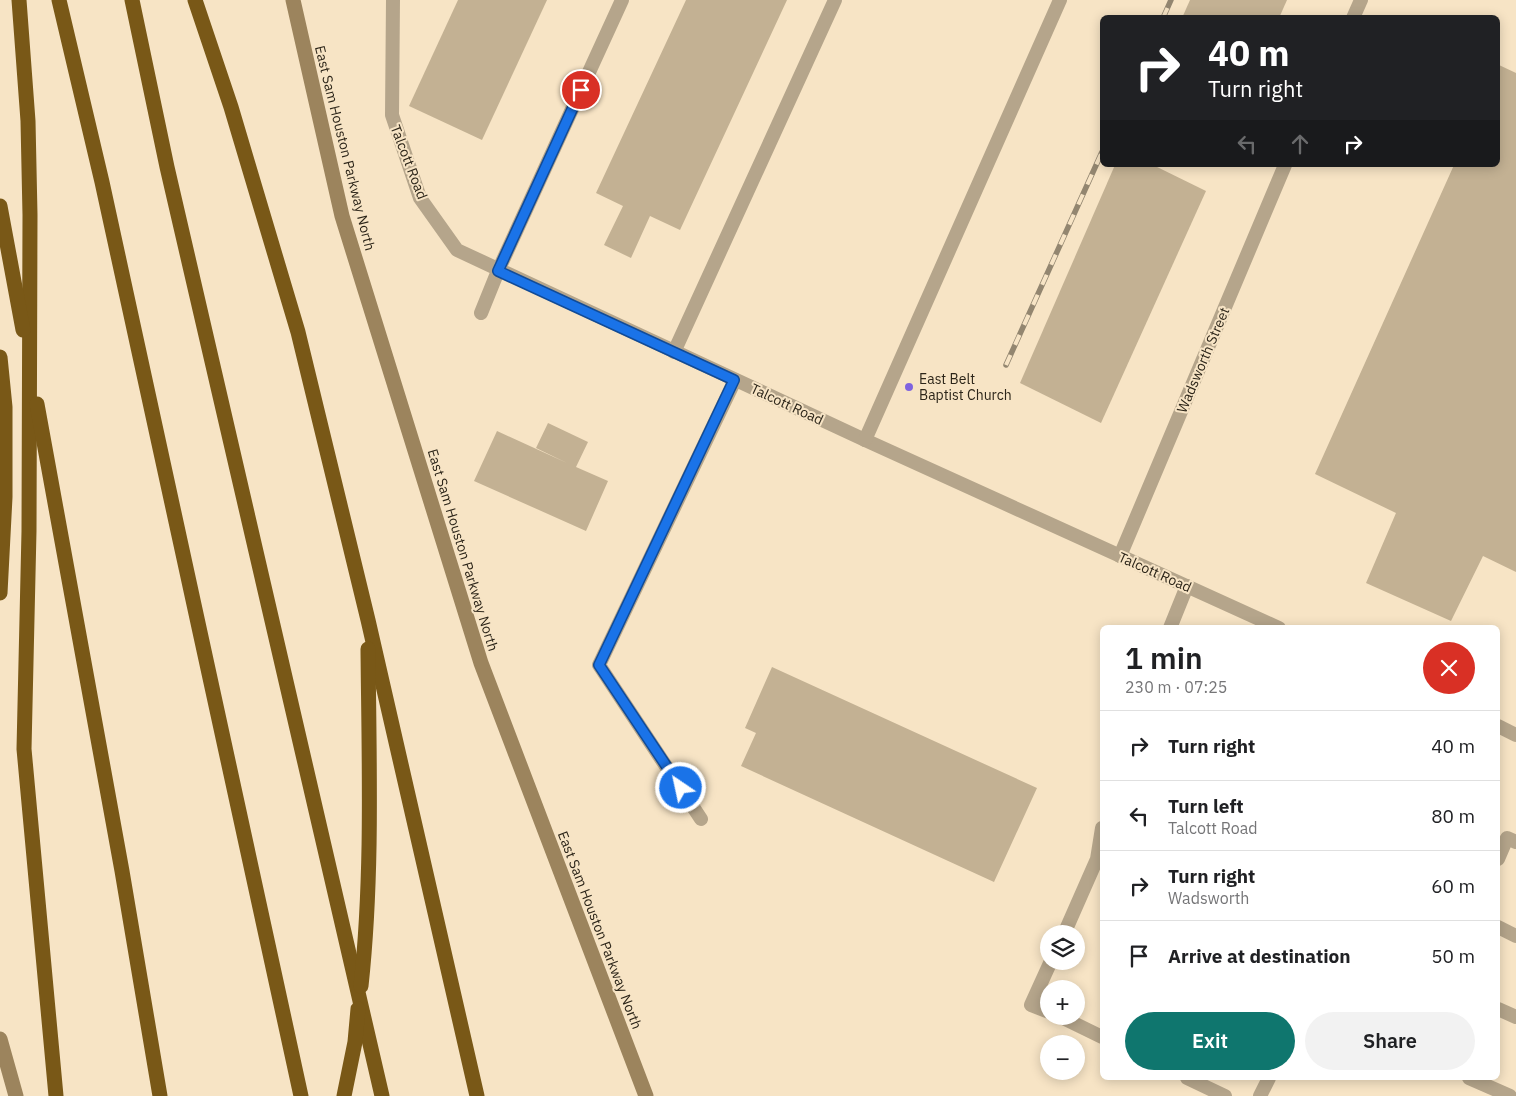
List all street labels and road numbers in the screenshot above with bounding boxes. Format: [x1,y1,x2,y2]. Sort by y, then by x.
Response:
street label: East Sam Houston Parkway North [311,44,379,252]
street label: Talcott Road [387,122,431,202]
street label: Wadsworth Street [1173,304,1233,415]
street label: Talcott Road [748,379,826,429]
street label: East Sam Houston Parkway North [424,447,502,653]
street label: Talcott Road [1116,548,1194,596]
street label: East Sam Houston Parkway North [554,829,646,1031]

